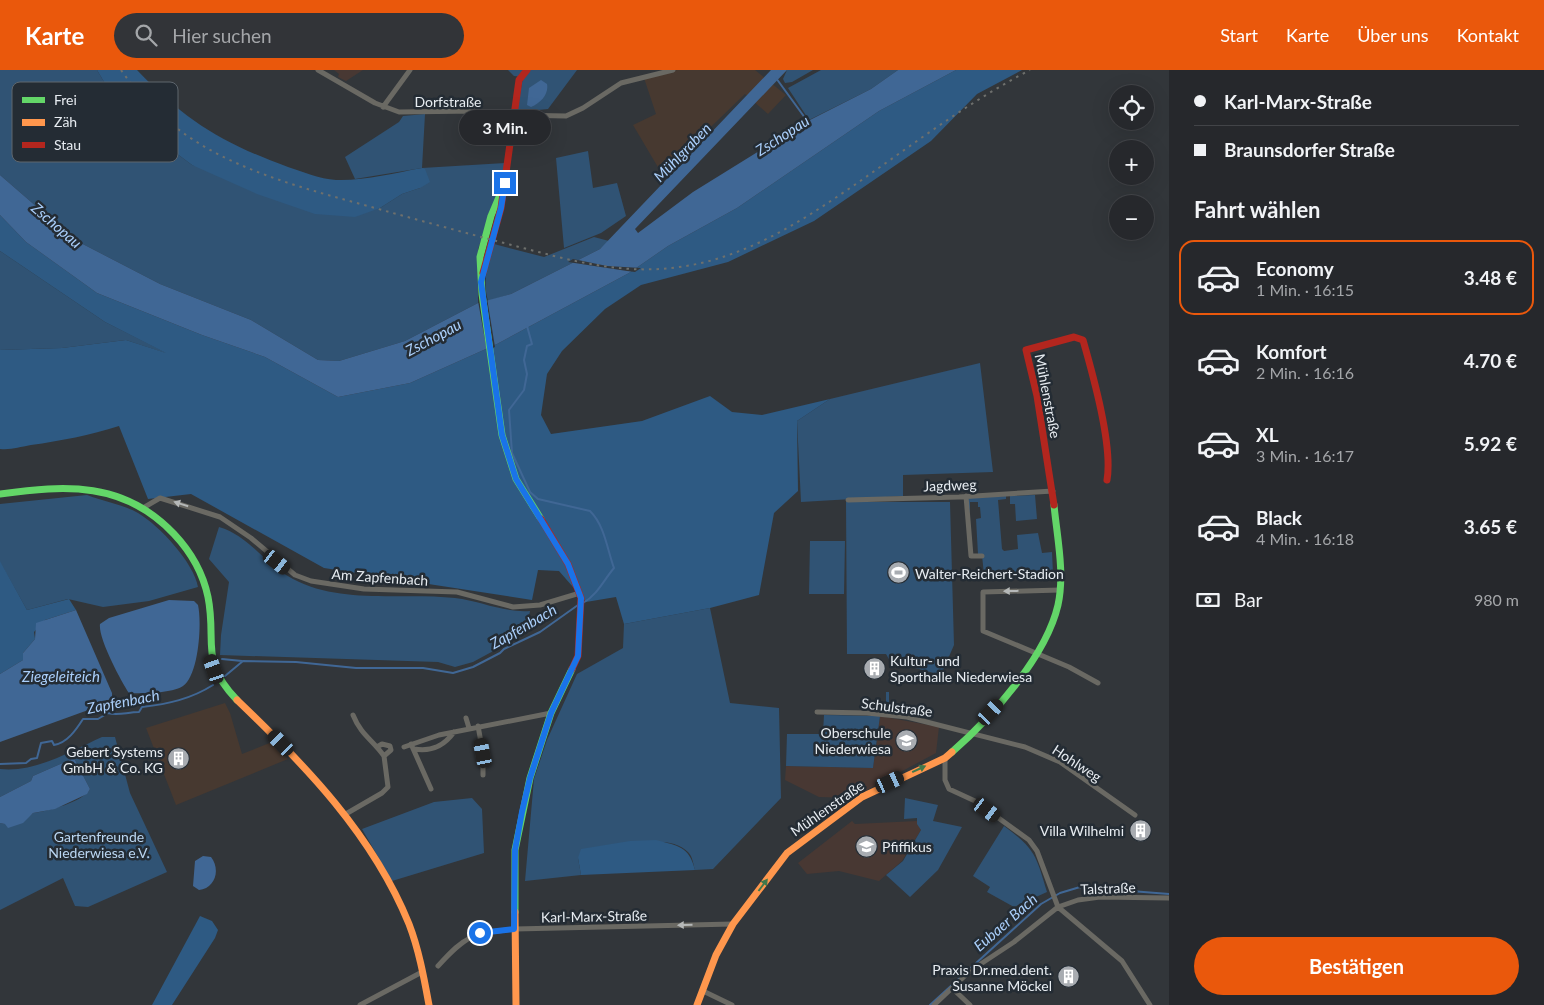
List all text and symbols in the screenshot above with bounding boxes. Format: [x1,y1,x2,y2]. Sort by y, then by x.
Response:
search box [114,13,464,58]
text: Karte [25,21,84,50]
icon: search [132,21,160,49]
text: Hier suchen [172,24,272,47]
text: Start [1220,24,1258,46]
text: Karte [1286,24,1329,46]
text: Über uns [1357,24,1429,46]
text: Kontakt [1457,24,1519,46]
legend [12,82,178,162]
map controls [1109,85,1154,240]
button: locate [1109,85,1154,130]
text: Karl-Marx-Straße [1224,90,1372,113]
text: Frei [54,91,77,108]
street label: Dorfstraße [414,93,482,110]
callout: 3 Min. [459,111,551,146]
water label: Zschopau [751,111,812,160]
text: Zäh [54,113,77,130]
text: 3 Min. [482,118,528,137]
water label: Mühlgraben [650,119,714,185]
text: Stau [54,136,81,153]
text: Braunsdorfer Straße [1224,138,1395,161]
button: + [1109,140,1154,185]
route end [494,172,516,194]
button: − [1109,195,1154,240]
text: Fahrt wählen [1194,196,1321,223]
water label: Zschopau [28,198,86,252]
icon: car [1196,255,1241,300]
text: Economy [1256,257,1334,280]
text: 3.48 € [1464,266,1517,289]
text: 1 Min. · 16:15 [1256,280,1354,299]
water label: Zschopau [401,315,464,360]
icon: car [1196,338,1241,383]
text: Komfort [1256,340,1327,363]
text: 4.70 € [1464,349,1517,372]
street label: Mühlenstraße [1031,352,1065,440]
text: 2 Min. · 16:16 [1256,363,1354,382]
icon: car [1196,421,1241,466]
text: XL [1256,423,1279,446]
text: 5.92 € [1464,432,1517,455]
text: 3 Min. · 16:17 [1256,446,1354,465]
street label: Jagdweg [923,476,977,494]
one-way arrow [173,500,188,508]
icon: car [1196,504,1241,549]
text: Black [1256,506,1302,529]
text: 3.65 € [1464,515,1517,538]
text: 4 Min. · 16:18 [1256,529,1354,548]
car [260,547,293,577]
sports icon: Walter-Reichert-Stadion [887,561,911,585]
street label: Am Zapfenbach [331,565,429,589]
place label: Walter-Reichert-Stadion [915,565,1064,582]
icon: cash [1194,586,1222,614]
one-way arrow [1003,587,1019,595]
text: Bar [1234,588,1263,611]
text: 980 m [1474,590,1519,609]
water label: Zapfenbach [486,600,559,653]
car [202,652,225,686]
place label: Kultur- und Sporthalle Niederwiesa [890,652,1032,685]
building icon: Kultur- und Sporthalle Niederwiesa [862,656,886,680]
water label: Ziegeleiteich [21,667,100,685]
water label: Zapfenbach [84,685,161,717]
street label: Schulstraße [860,694,934,720]
car [975,696,1006,728]
place label: Oberschule Niederwiesa [815,724,891,757]
car [265,727,296,759]
school or university icon: Oberschule Niederwiesa [895,728,919,752]
car [472,737,493,769]
street label: Hohlweg [1049,741,1105,785]
place label: Gebert Systems GmbH & Co. KG [63,743,163,776]
building icon: Gebert Systems GmbH & Co. KG [167,747,191,771]
one-way arrow [912,765,926,773]
car [873,769,906,795]
street label: Mühlenstraße [787,777,867,839]
car [970,795,1003,825]
building icon: Villa Wilhelmi [1128,818,1152,842]
place label: Villa Wilhelmi [1040,822,1124,839]
park label: Gartenfreunde Niederwiesa e.V. [48,828,150,861]
school or university icon: Pfiffikus [854,834,878,858]
place label: Pfiffikus [882,838,932,855]
one-way arrow [758,878,768,892]
street label: Talstraße [1080,879,1136,897]
water label: Eubaer Bach [970,890,1040,954]
street label: Karl-Marx-Straße [541,907,647,925]
one-way arrow [676,921,692,929]
route start [469,922,491,944]
button: Bestätigen [1194,937,1519,995]
place label: Praxis Dr.med.dent. Susanne Möckel [932,961,1052,994]
building icon: Praxis Dr.med.dent. Susanne Möckel [1056,965,1080,989]

